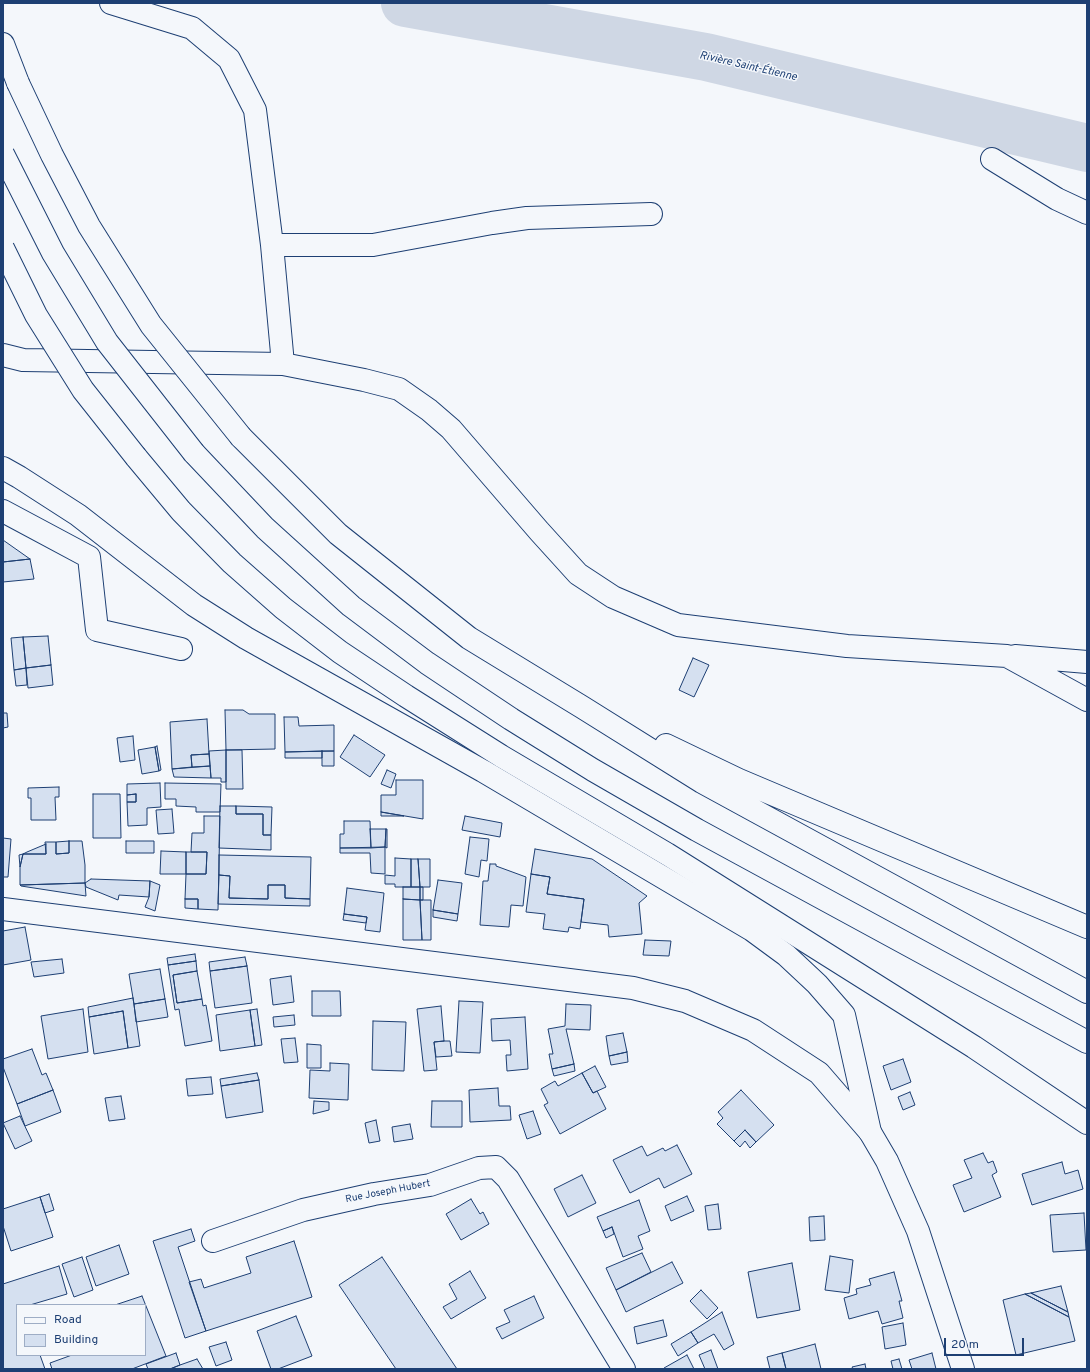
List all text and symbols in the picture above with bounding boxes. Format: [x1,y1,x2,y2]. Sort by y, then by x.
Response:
water label: Rivière Saint-Étienne [698,49,798,85]
street label: Rue Joseph Hubert [345,1178,431,1206]
legend [16,1304,146,1356]
text: Road [54,1312,82,1328]
scale bar [946,1330,1026,1356]
text: Building [54,1332,98,1348]
text: 20 m [951,1337,979,1353]

